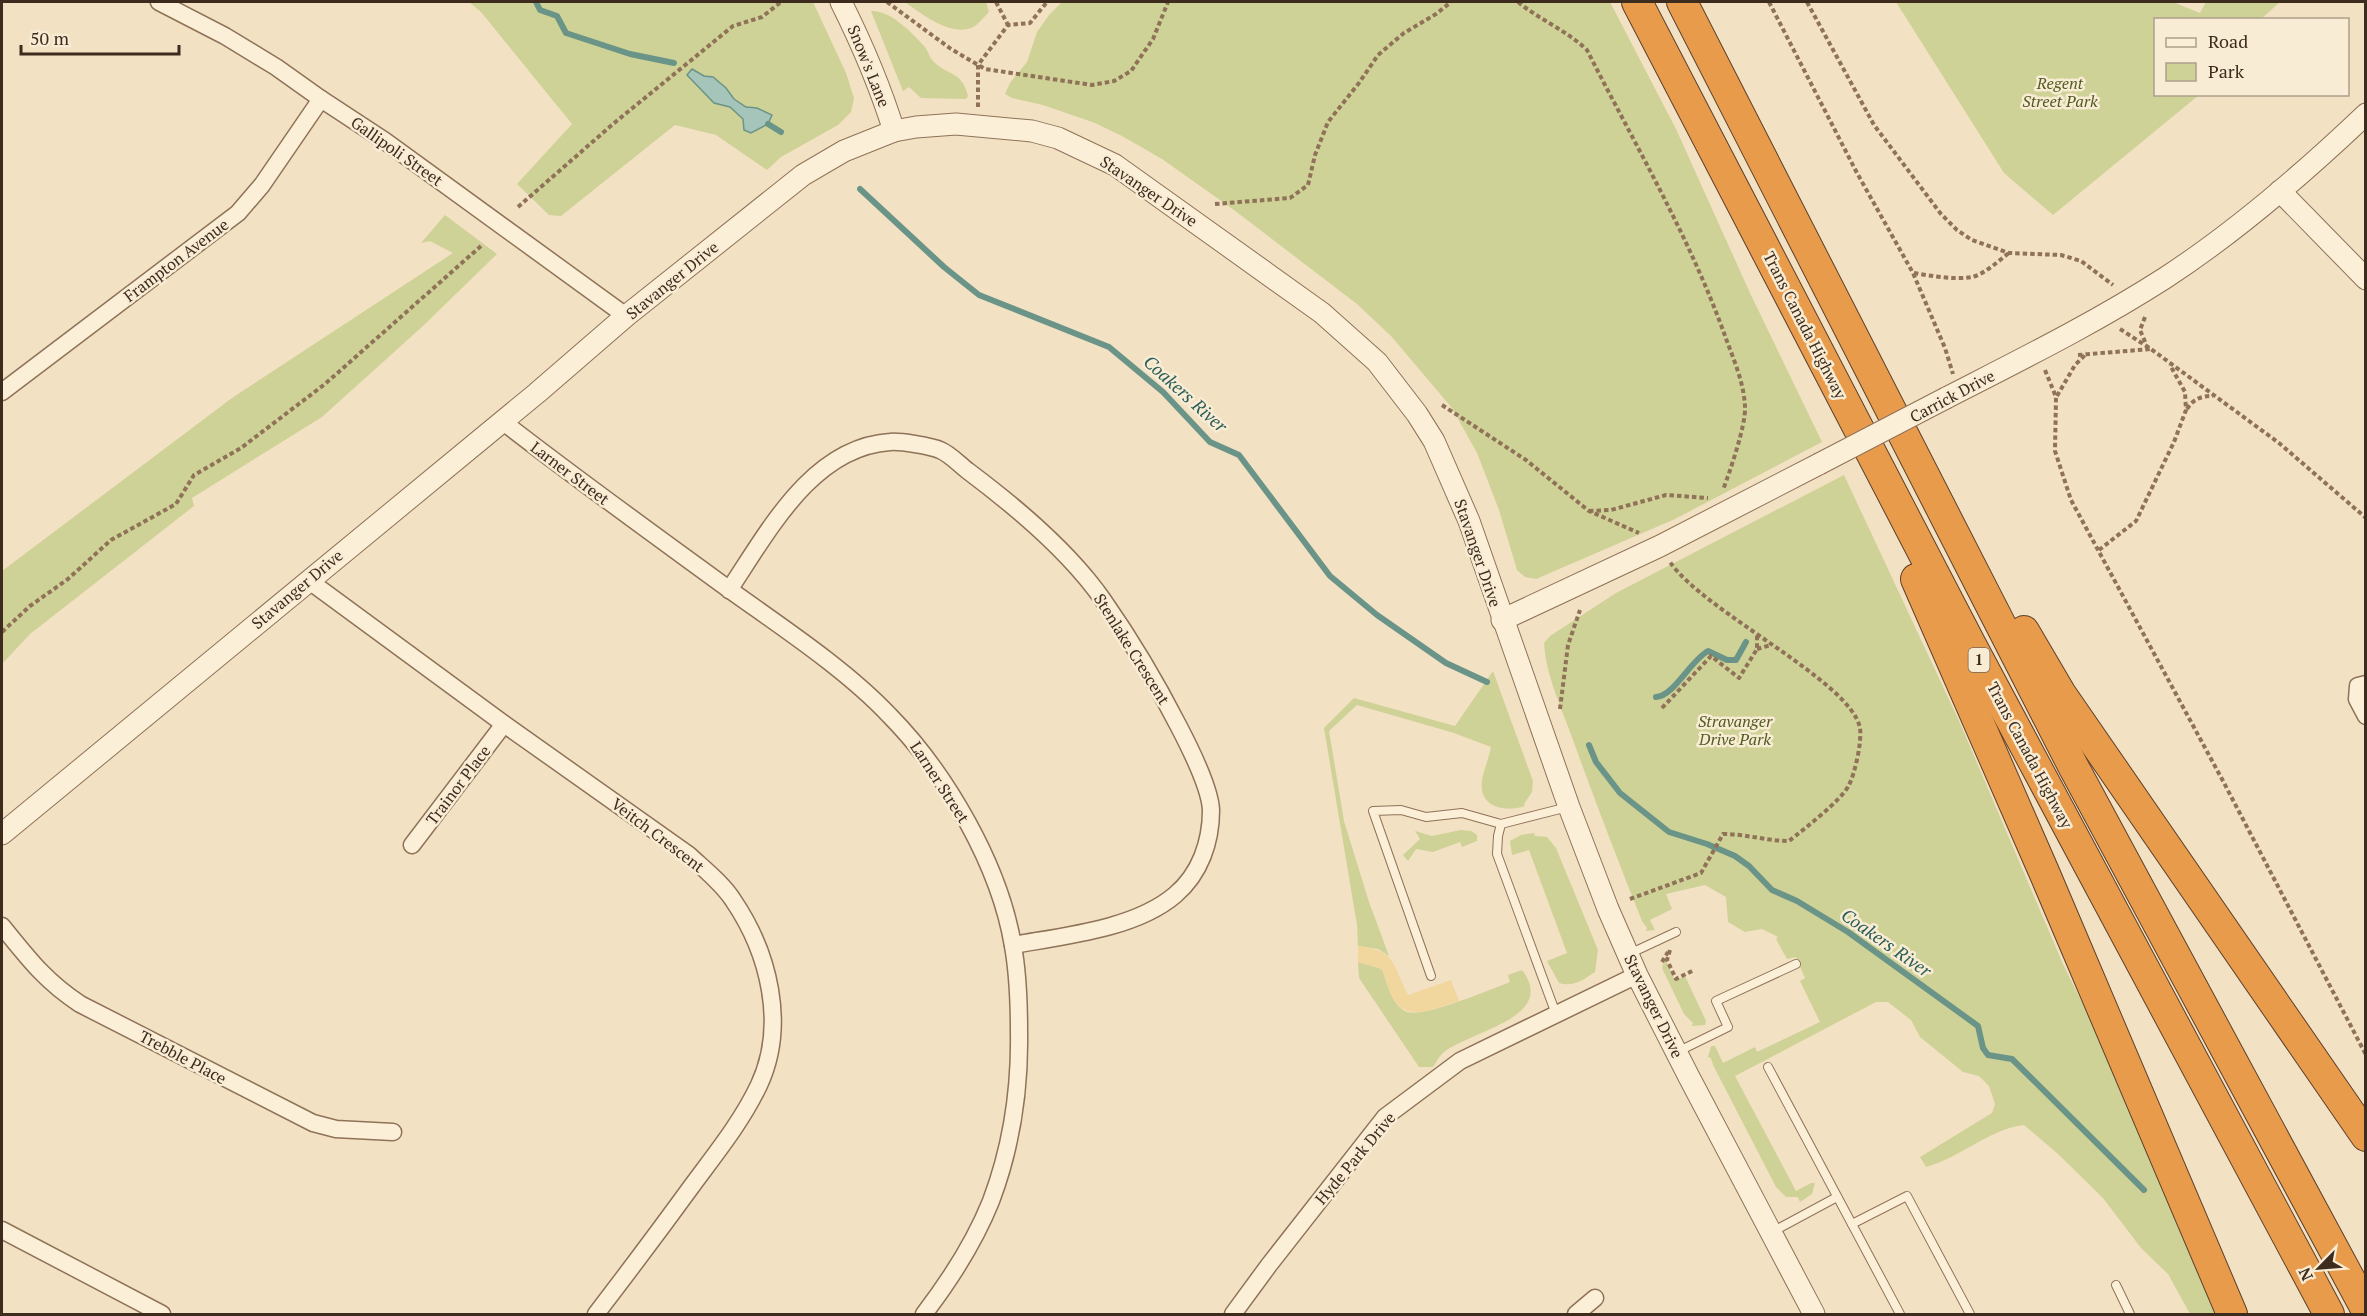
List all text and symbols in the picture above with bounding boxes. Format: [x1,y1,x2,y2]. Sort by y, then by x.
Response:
scale bar [21,18,178,56]
legend [2154,18,2349,96]
street label: Snow's Lane [843,22,895,110]
text: 50 m [30,26,70,50]
text: Road [2208,29,2248,53]
text: Park [2208,59,2245,83]
park label: Regent Street Park [2022,72,2098,112]
street label: Gallipoli Street [347,111,447,191]
street label: Stavanger Drive [1096,150,1202,232]
street label: Frampton Avenue [119,213,233,307]
street label: Stavanger Drive [621,236,723,324]
street label: Trans Canada Highway [1758,247,1852,403]
water label: Coakers River [1139,349,1233,438]
street label: Carrick Drive [1906,364,1998,428]
street label: Larner Street [526,436,614,510]
street label: Stavanger Drive [1449,496,1507,610]
street label: Stavanger Drive [247,544,347,634]
street label: Stenlake Crescent [1089,589,1175,709]
road number: 1 [1968,648,1990,672]
street label: Trans Canada Highway [1982,678,2078,833]
park label: Stravanger Drive Park [1698,710,1773,750]
street label: Larner Street [905,737,975,827]
street label: Trainor Place [421,741,495,829]
street label: Veitch Crescent [607,793,709,877]
water label: Coakers River [1837,902,1937,983]
street label: Stavanger Drive [1619,950,1689,1062]
street label: Trebble Place [136,1025,230,1089]
street label: Hyde Park Drive [1310,1107,1400,1209]
north arrow [2289,1238,2349,1298]
text: N [2293,1264,2318,1284]

